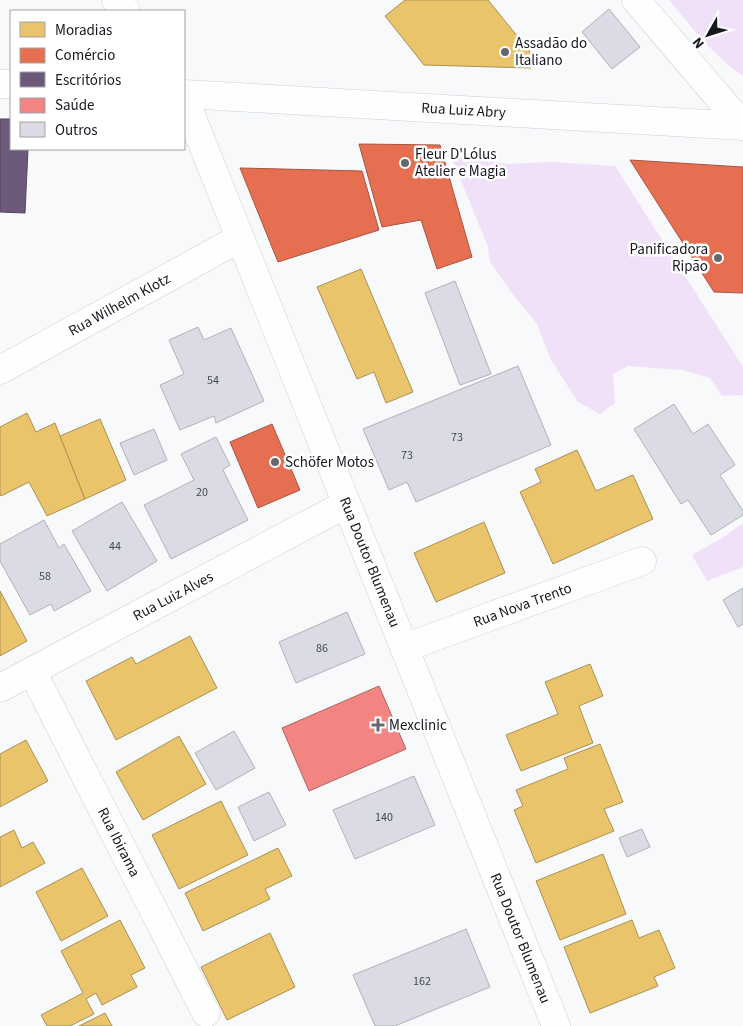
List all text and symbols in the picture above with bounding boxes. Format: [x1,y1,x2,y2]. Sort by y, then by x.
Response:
legend [10,10,185,150]
north arrow [683,10,733,60]
text: Moradias [55,20,112,41]
place label: Assadão do Italiano [515,33,587,71]
text: N [688,33,709,52]
text: Comércio [55,45,115,66]
marker: Assadão do Italiano [499,46,511,58]
text: Escritórios [55,70,121,91]
text: Saúde [55,95,95,116]
street label: Rua Luiz Abry [421,97,506,123]
text: Outros [55,120,98,141]
place label: Fleur D'Lólus Atelier e Magia [415,144,506,182]
marker: Fleur D'Lólus Atelier e Magia [399,157,411,169]
place label: Panificadora Ripão [630,239,708,277]
marker: Panificadora Ripão [712,252,724,264]
street label: Rua Wilhelm Klotz [64,268,174,341]
house number: 54 [207,372,219,389]
house number: 73 [451,429,463,446]
house number: 73 [401,447,413,464]
place label: Schöfer Motos [285,452,374,473]
marker: Schöfer Motos [269,456,281,468]
house number: 20 [196,484,208,501]
street label: Rua Doutor Blumenau [334,494,406,630]
house number: 44 [109,538,121,555]
street label: Rua Luiz Alves [129,566,217,626]
house number: 58 [39,568,51,585]
street label: Rua Nova Trento [470,577,575,632]
house number: 86 [316,640,328,657]
place label: Mexclinic [389,715,447,736]
marker: Mexclinic [371,718,385,732]
street label: Rua Ibirama [93,804,146,881]
house number: 140 [375,809,393,826]
street label: Rua Doutor Blumenau [485,870,556,1006]
house number: 162 [413,973,431,990]

